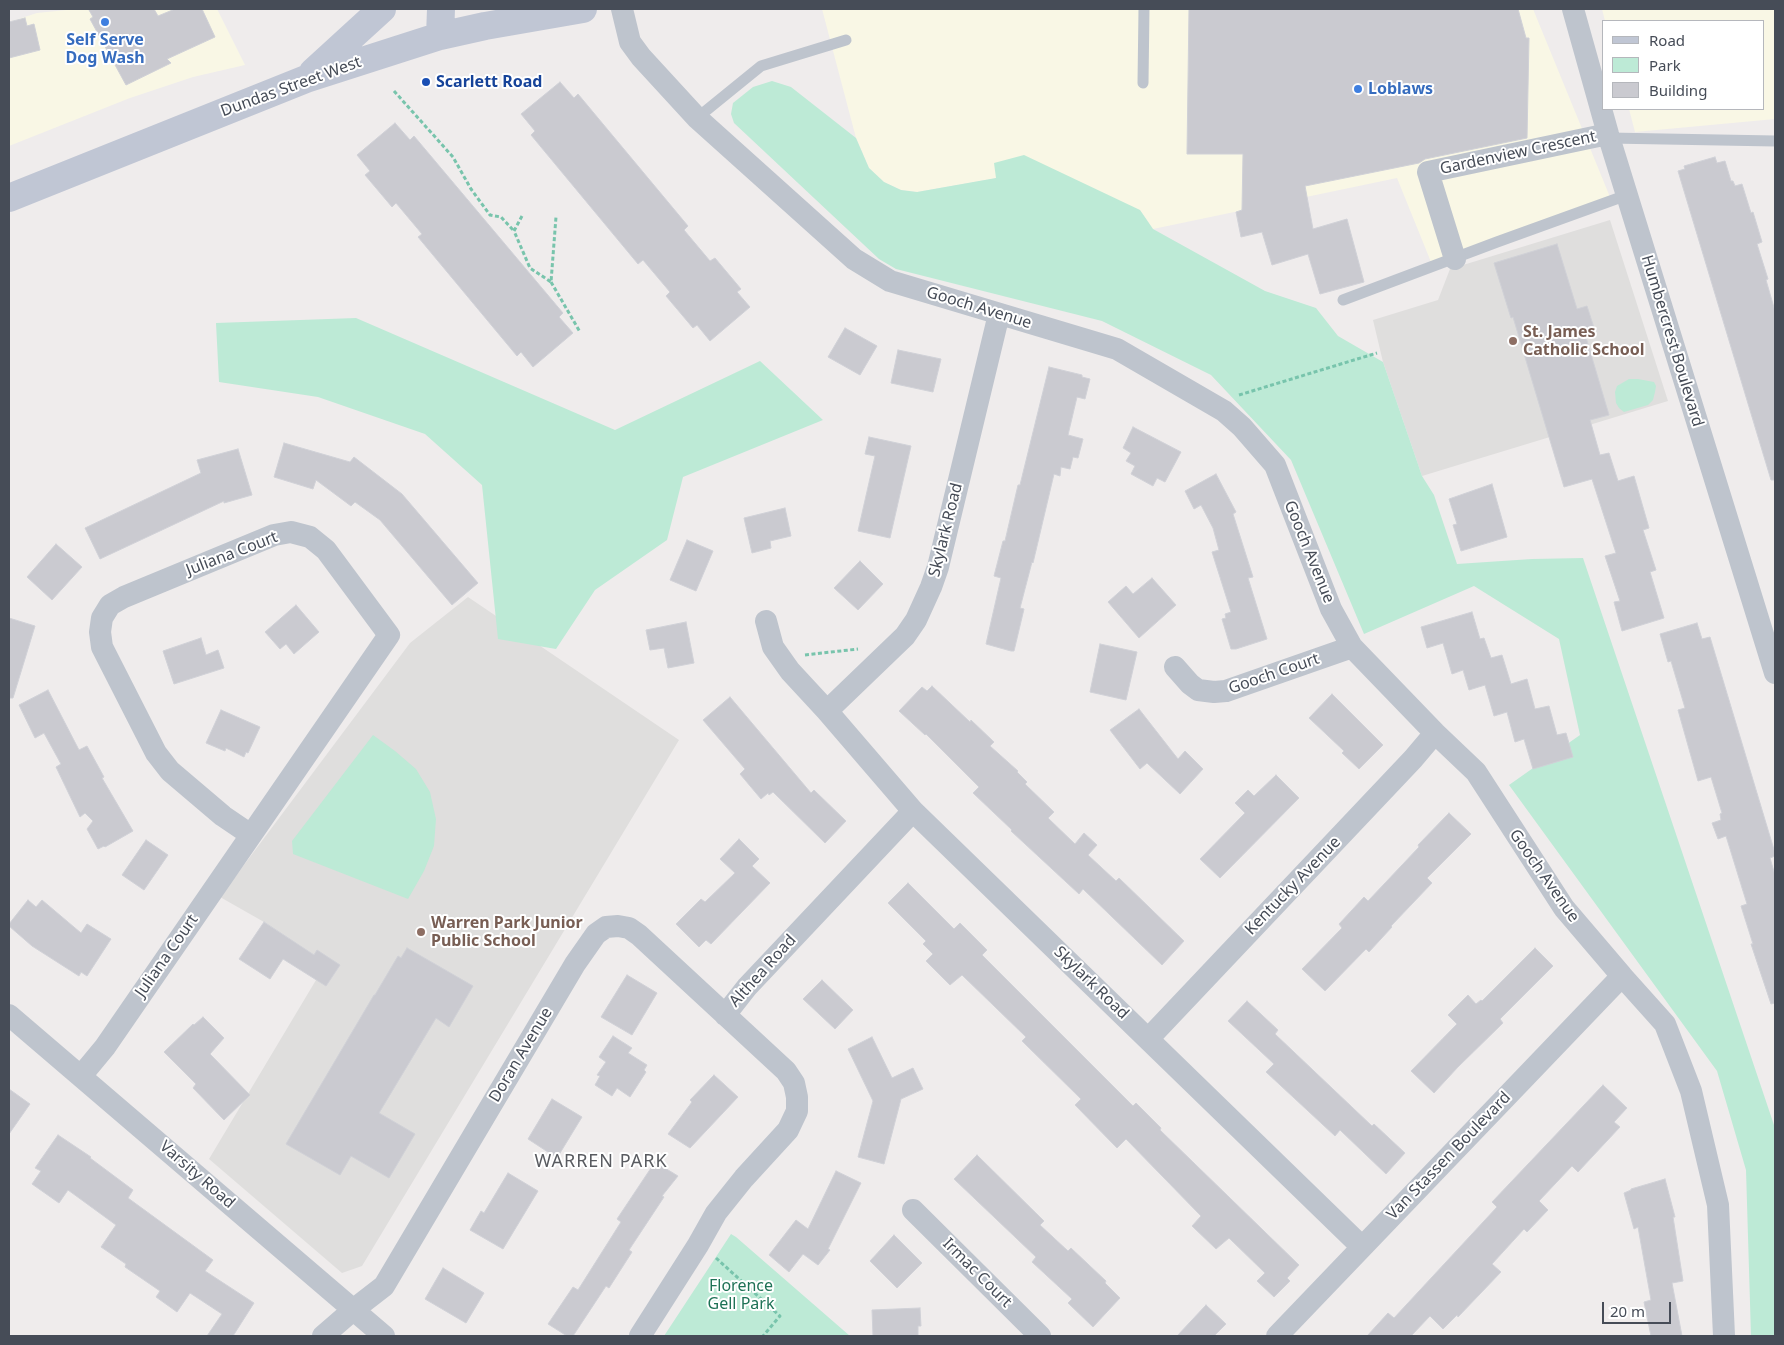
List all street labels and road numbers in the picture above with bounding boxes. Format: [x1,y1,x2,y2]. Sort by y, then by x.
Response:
street label: Dundas Street West [218,53,364,121]
street label: Gardenview Crescent [1438,127,1598,179]
street label: Humbercrest Boulevard [1637,253,1707,429]
street label: Gooch Avenue [924,283,1034,333]
street label: Skylark Road [925,481,967,579]
street label: Gooch Avenue [1280,498,1338,606]
street label: Juliana Court [183,528,281,580]
street label: Gooch Court [1226,649,1322,699]
street label: Gooch Avenue [1505,826,1583,926]
street label: Kentucky Avenue [1241,833,1345,939]
street label: Juliana Court [131,911,203,1001]
street label: Althea Road [726,931,800,1011]
street label: Skylark Road [1050,943,1132,1023]
street label: Doran Avenue [485,1004,557,1106]
street label: Van Stassen Boulevard [1383,1088,1515,1224]
street label: Varsity Road [156,1137,238,1213]
street label: Irmac Court [938,1234,1016,1312]

